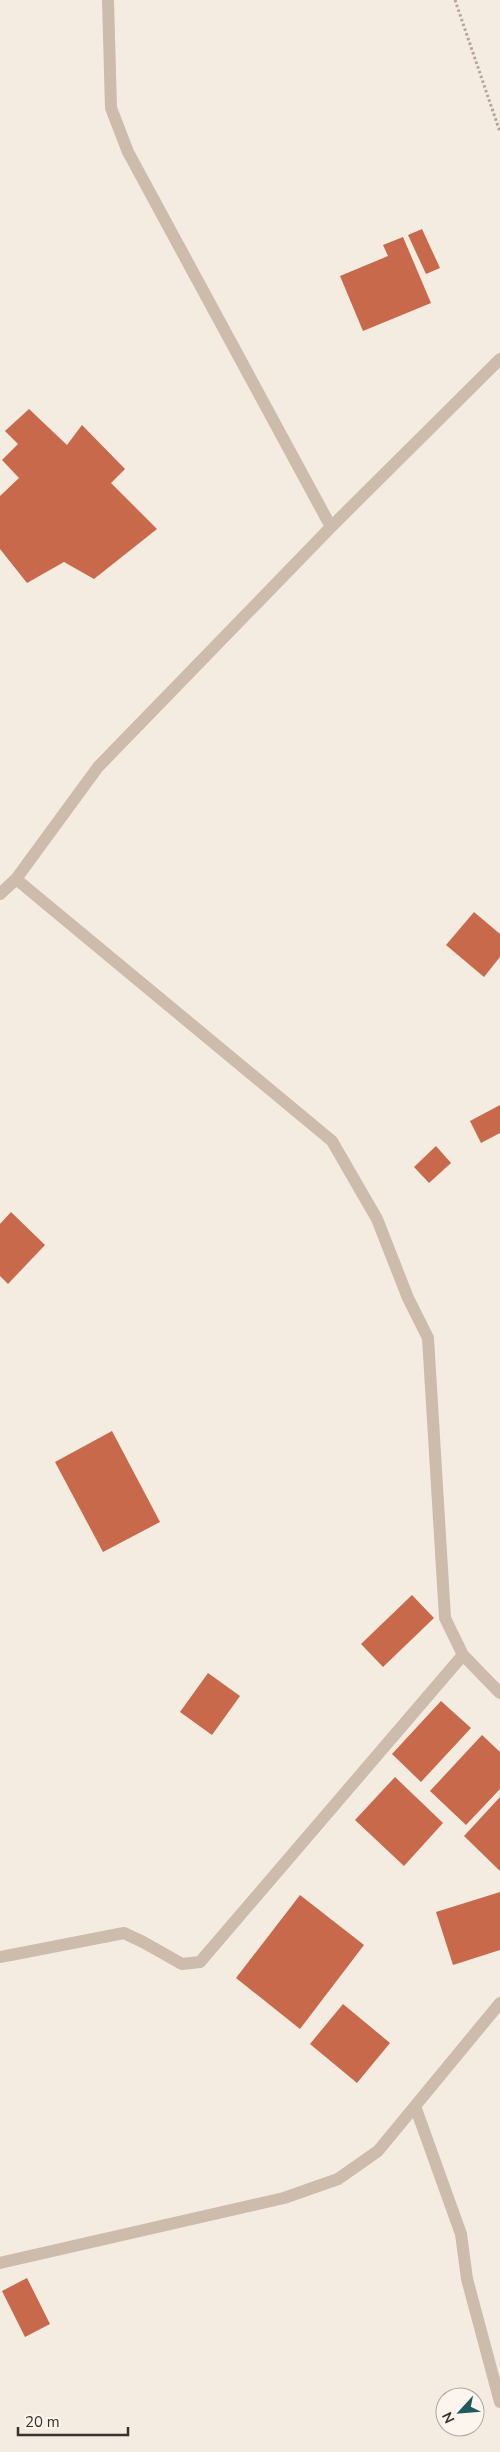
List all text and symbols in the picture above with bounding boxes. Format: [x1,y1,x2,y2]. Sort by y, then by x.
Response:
north arrow [435,2387,485,2437]
scale bar [18,2404,128,2436]
text: N [438,2409,460,2426]
text: 20 m [25,2412,60,2432]

